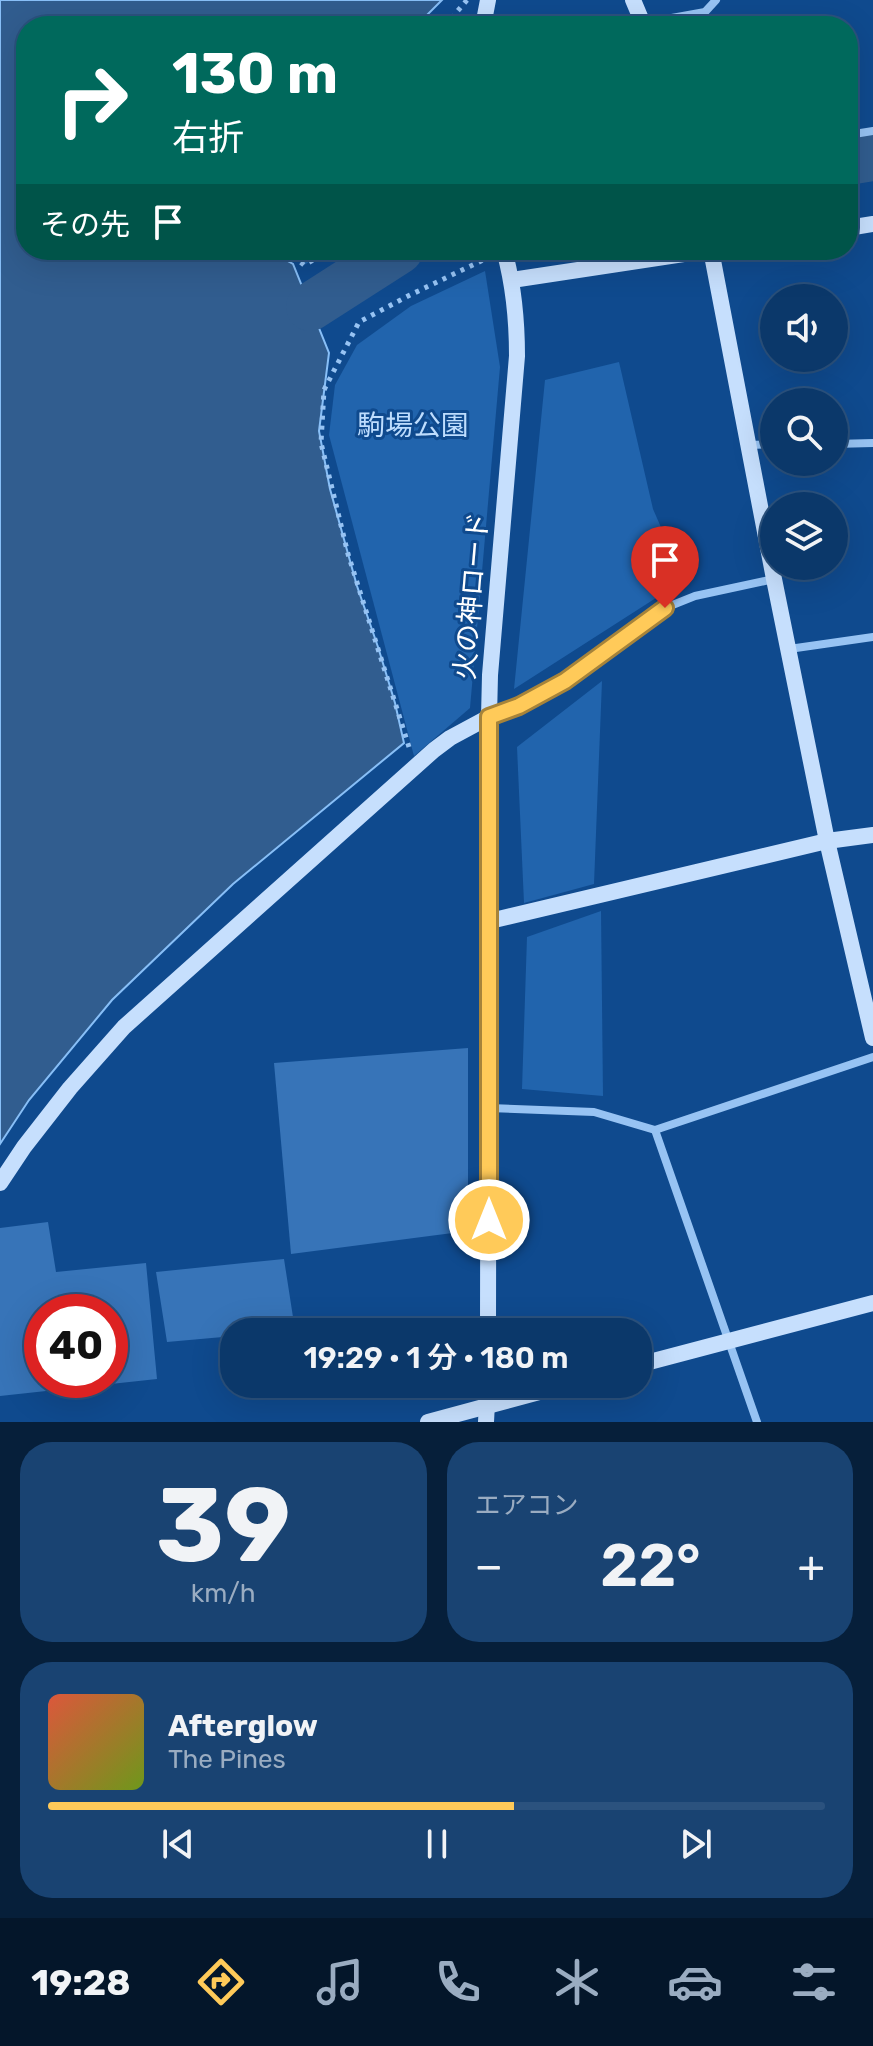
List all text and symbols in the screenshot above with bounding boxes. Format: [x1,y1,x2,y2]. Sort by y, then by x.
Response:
text: 130 m [172,41,338,107]
icon: right [40,48,144,152]
text: 右折 [172,116,244,159]
icon: arrive [146,200,190,244]
text: その先 [40,207,130,243]
map controls [760,284,848,580]
button: sound [760,284,848,372]
button: search [760,388,848,476]
park label: 駒場公園 [357,409,469,442]
button: layers [760,492,848,580]
street label: 火の神ロード [448,511,495,681]
pin [631,526,699,608]
icon: arrive [643,538,687,582]
position arrow [447,1178,531,1262]
speed limit sign: 40 [24,1294,128,1398]
text: 19:29 · 1 分 · 180 m [303,1340,569,1376]
text: 39 [156,1464,291,1587]
text: エアコン [475,1490,579,1521]
text: 22° [600,1530,701,1601]
text: − [475,1540,503,1592]
text: + [798,1540,825,1592]
text: km/h [191,1578,256,1609]
text: Afterglow [168,1708,318,1744]
text: The Pines [168,1744,286,1775]
icon: previous [156,1822,200,1866]
icon: pause [415,1822,459,1866]
icon: next [674,1822,718,1866]
icon: directions [193,1954,249,2010]
icon: music [312,1954,368,2010]
icon: phone [430,1954,486,2010]
icon: climate [549,1954,605,2010]
icon: car [667,1954,723,2010]
icon: filters [786,1954,842,2010]
text: 19:28 [31,1961,131,2004]

